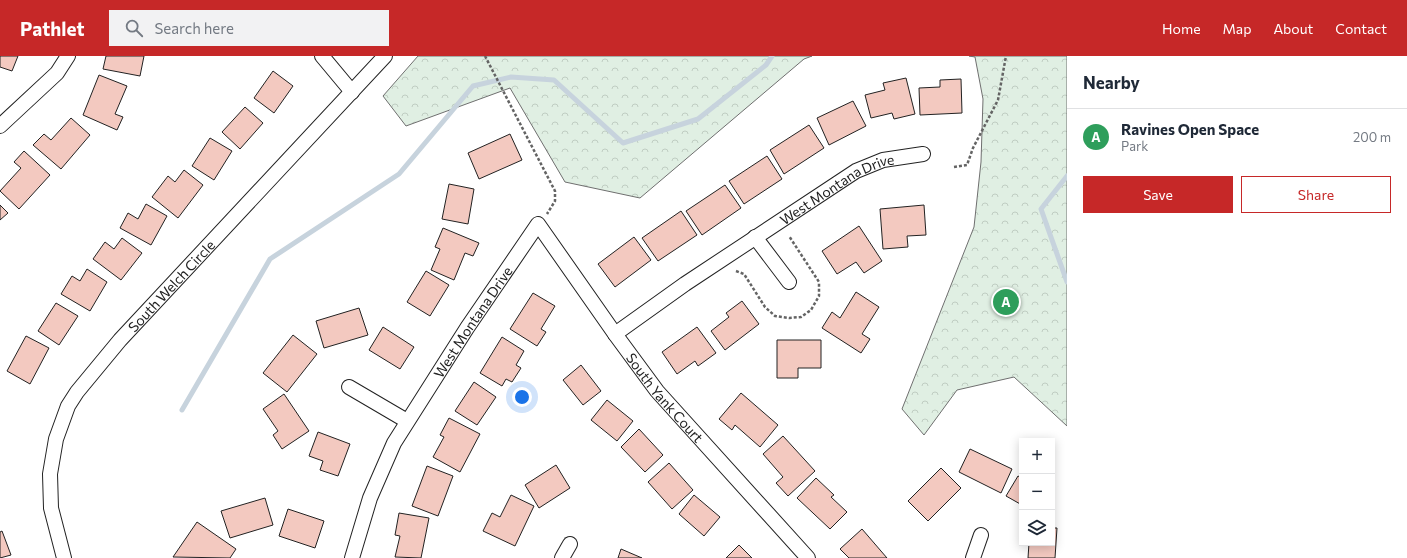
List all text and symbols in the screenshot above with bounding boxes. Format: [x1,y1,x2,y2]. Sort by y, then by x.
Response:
search box [109,10,389,46]
text: Pathlet [20,17,85,40]
icon: search [123,17,145,39]
text: Search here [155,19,234,37]
text: Home [1162,20,1201,37]
text: Map [1223,20,1251,37]
text: About [1273,20,1313,37]
text: Contact [1335,20,1387,37]
text: Nearby [1083,72,1140,93]
text: Ravines Open Space [1121,120,1259,138]
text: A [1091,129,1101,145]
text: 200 m [1353,129,1391,145]
text: Park [1121,138,1148,154]
street label: West Montana Drive [776,150,895,228]
button: Save [1083,176,1233,213]
button: Share [1241,176,1391,213]
street label: South Welch Circle [124,236,218,335]
street label: West Montana Drive [429,263,515,381]
pin: A [993,287,1019,317]
street label: South Yank Court [623,349,708,446]
your location [512,387,532,407]
map controls [1019,438,1055,546]
button: + [1019,438,1055,474]
button: − [1019,474,1055,510]
button: layers [1019,510,1055,546]

